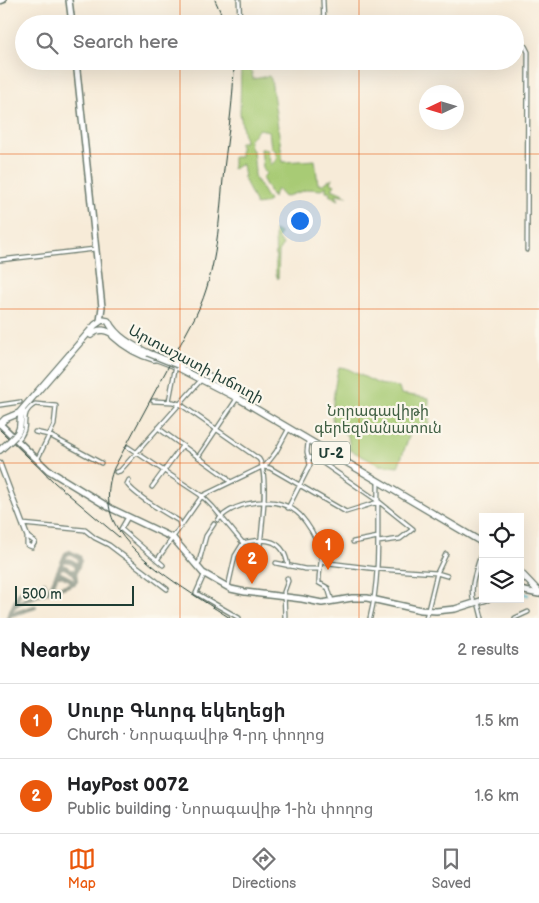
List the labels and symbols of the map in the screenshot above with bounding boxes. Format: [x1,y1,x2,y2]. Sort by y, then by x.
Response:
north arrow [419,85,464,130]
your location [287,208,313,234]
street label: Արտաշատի խճուղի [125,321,267,408]
park label: Նորագավիթի գերեզմանատուն [314,402,442,438]
road number: Մ-2 [312,442,350,464]
pin: 1 [312,529,344,570]
pin: 2 [236,543,268,584]
scale bar [15,583,134,606]

